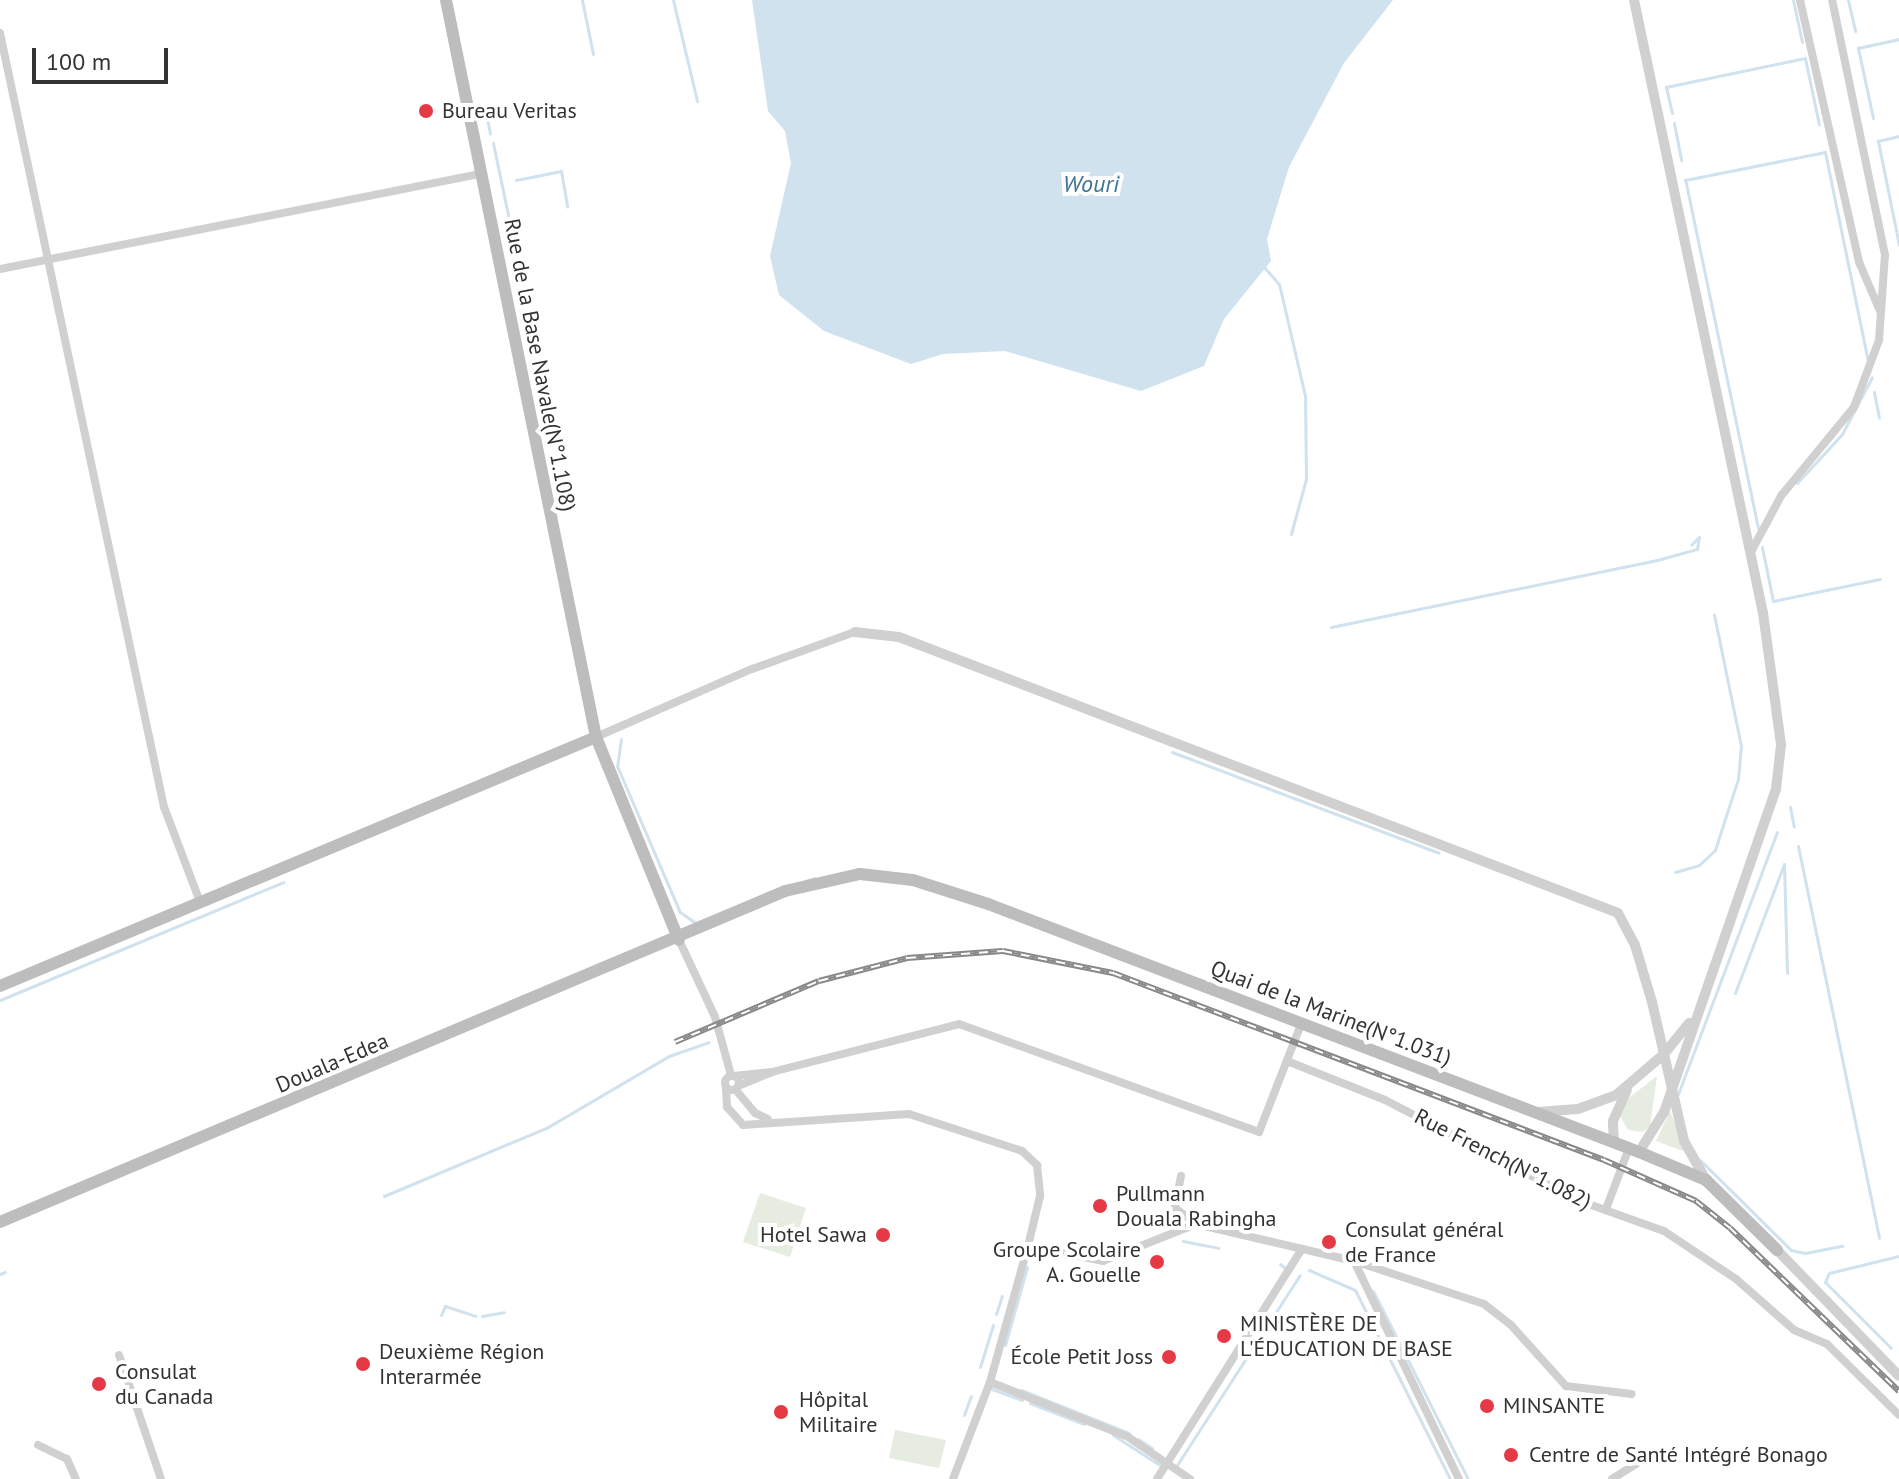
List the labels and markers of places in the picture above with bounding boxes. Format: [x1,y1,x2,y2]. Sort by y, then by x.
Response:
place label: Bureau Veritas [442,98,577,124]
marker: Bureau Veritas [417,102,435,120]
place label: Pullmann Douala Rabingha [1116,1180,1277,1232]
marker: Pullmann Douala Rabingha [1091,1197,1109,1215]
place label: Consulat général de France [1345,1216,1503,1268]
place label: Hotel Sawa [760,1222,867,1248]
marker: Hotel Sawa [874,1226,892,1244]
marker: Consulat général de France [1320,1233,1338,1251]
place label: Groupe Scolaire A. Gouelle [993,1236,1141,1288]
marker: Groupe Scolaire A. Gouelle [1148,1253,1166,1271]
place label: MINISTÈRE DE L'ÉDUCATION DE BASE [1240,1310,1453,1362]
marker: MINISTÈRE DE L'ÉDUCATION DE BASE [1215,1327,1233,1345]
place label: Deuxième Région Interarmée [379,1338,544,1390]
place label: École Petit Joss [1010,1344,1153,1370]
marker: École Petit Joss [1160,1348,1178,1366]
marker: Deuxième Région Interarmée [354,1355,372,1373]
place label: Consulat du Canada [115,1358,213,1410]
marker: Consulat du Canada [90,1375,108,1393]
place label: Hôpital Militaire [799,1386,878,1438]
place label: MINSANTE [1503,1393,1605,1419]
marker: MINSANTE [1478,1397,1496,1415]
marker: Hôpital Militaire [770,1401,792,1423]
place label: Centre de Santé Intégré Bonago [1529,1442,1828,1468]
marker: Centre de Santé Intégré Bonago [1500,1444,1522,1466]

